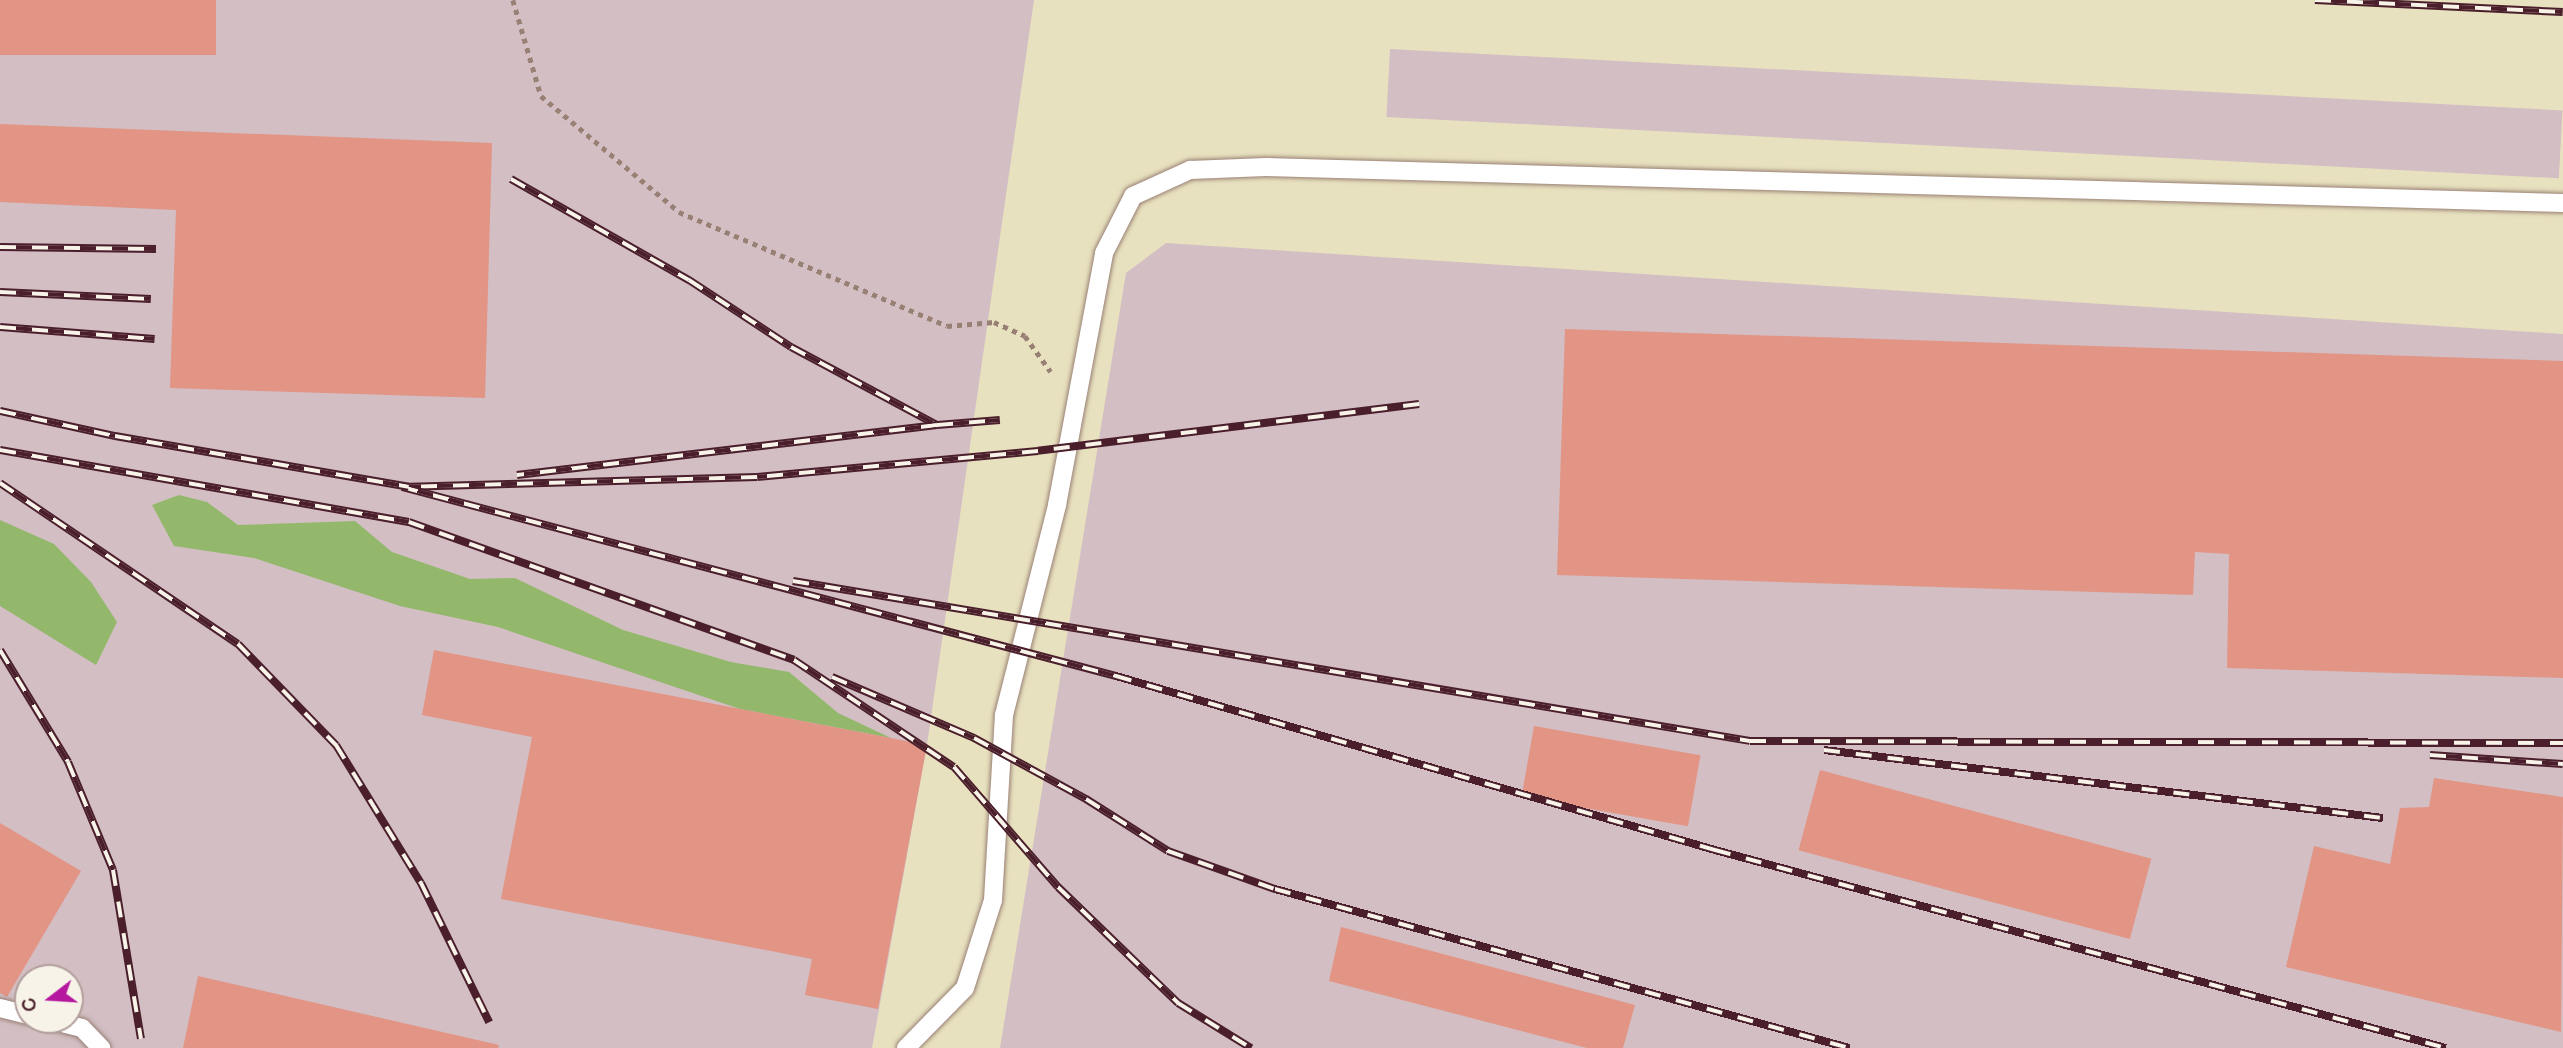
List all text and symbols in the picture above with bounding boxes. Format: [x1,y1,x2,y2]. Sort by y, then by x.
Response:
north arrow [14,964,84,1034]
text: С [17,995,43,1014]

